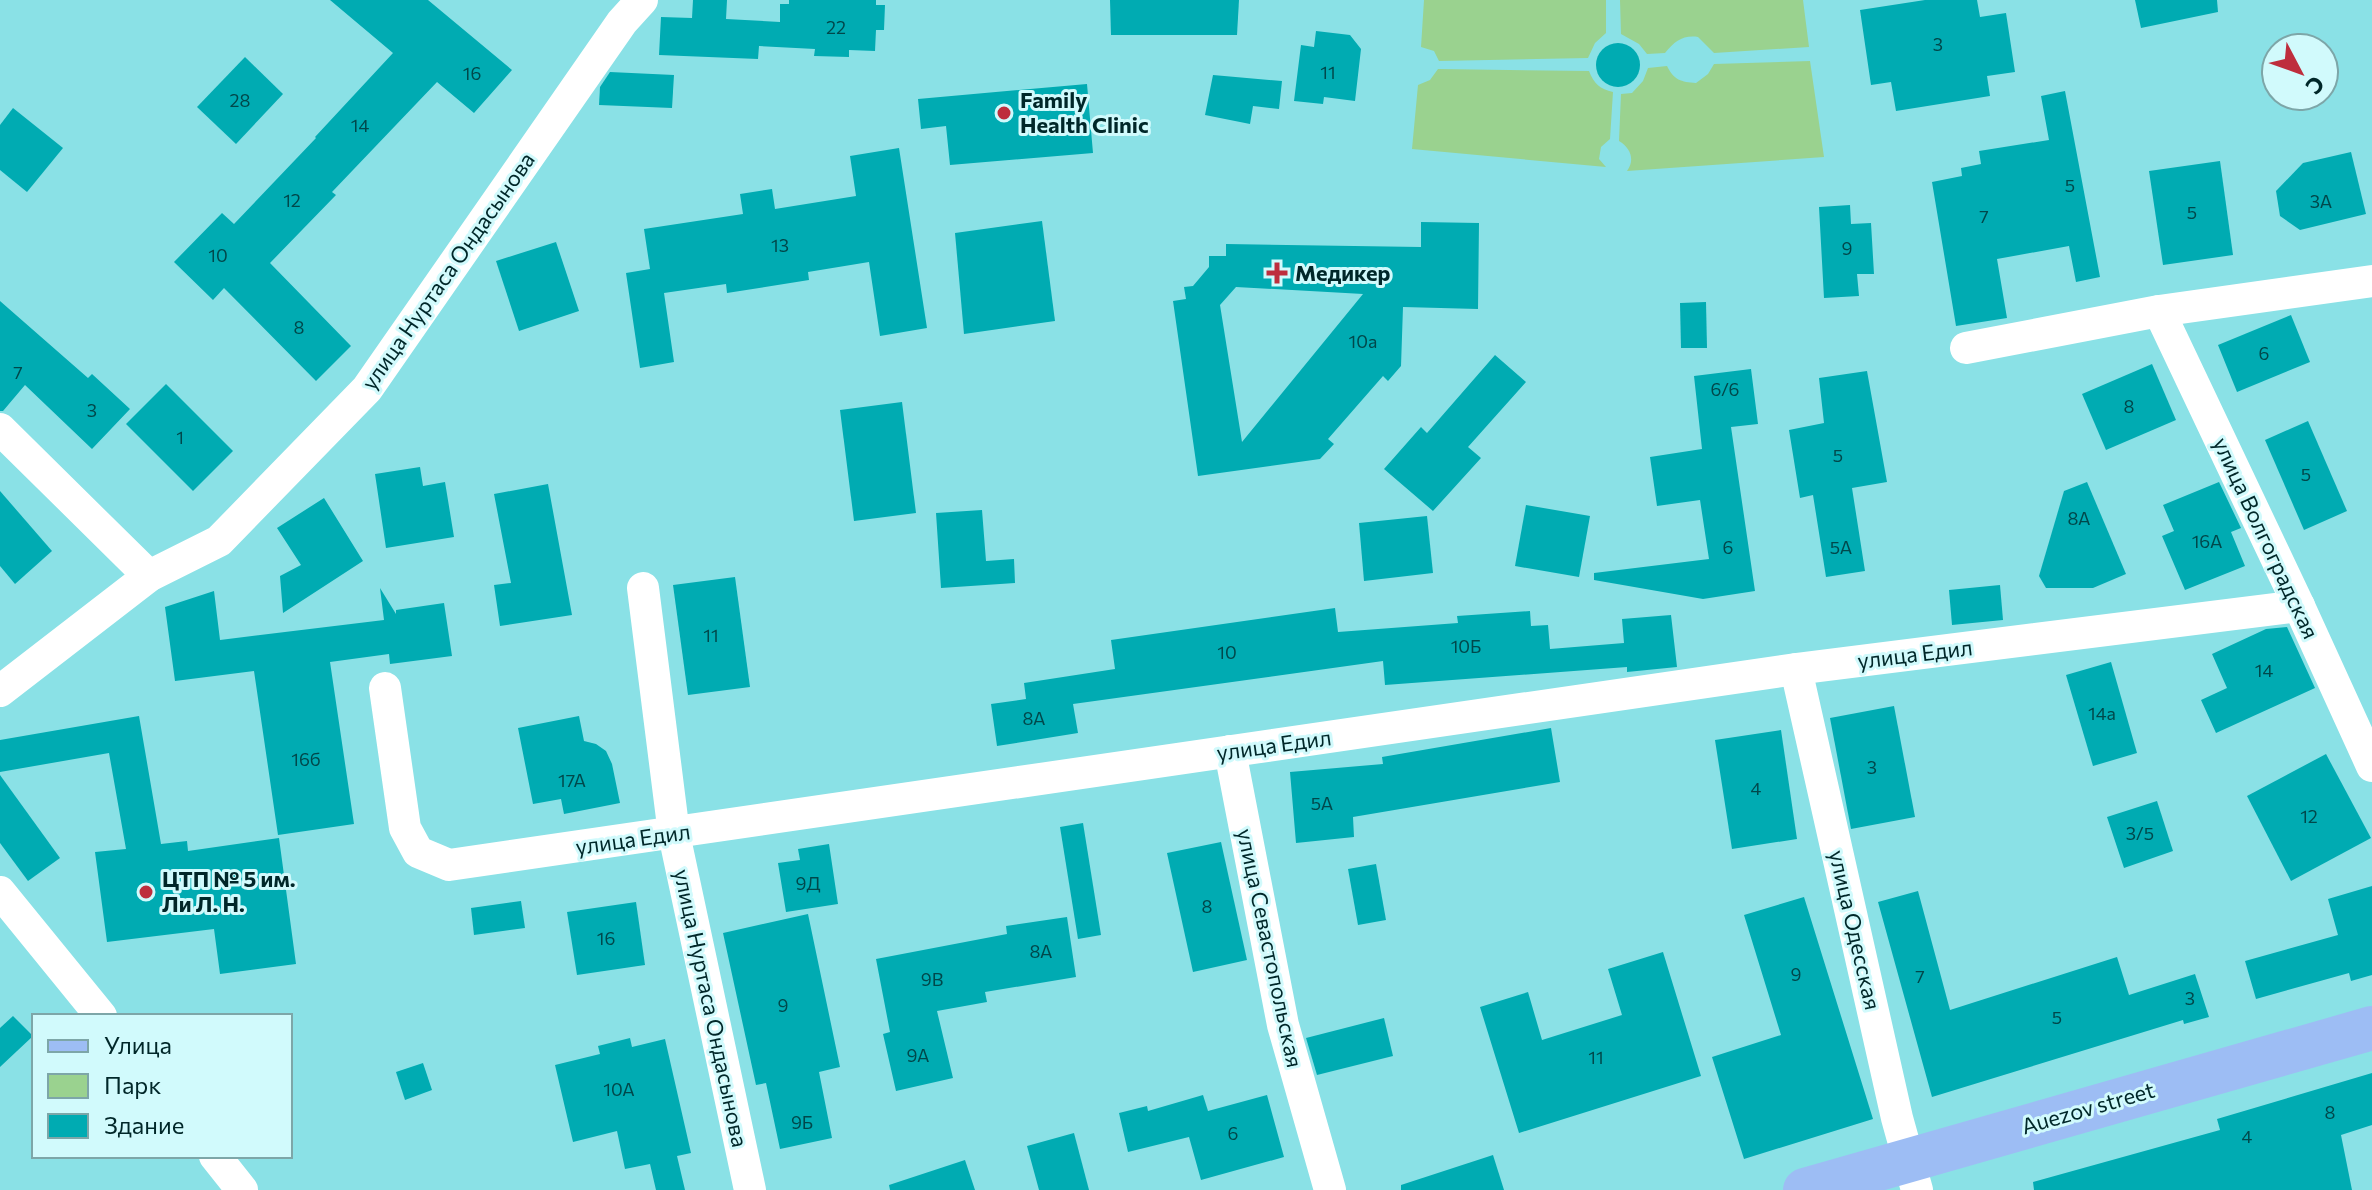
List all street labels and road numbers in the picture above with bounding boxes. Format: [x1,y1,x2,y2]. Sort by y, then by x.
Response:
street label: улица Нуртаса Ондасынова [355,147,540,395]
street label: улица Волгоградская [2208,433,2325,643]
street label: улица Едил [1856,633,1974,674]
street label: улица Едил [1215,723,1333,766]
street label: улица Едил [574,817,692,860]
street label: улица Севастопольская [1232,826,1309,1070]
street label: улица Одесская [1824,847,1887,1012]
street label: улица Нуртаса Ондасынова [669,866,754,1149]
street label: Auezov street [2018,1076,2158,1139]

